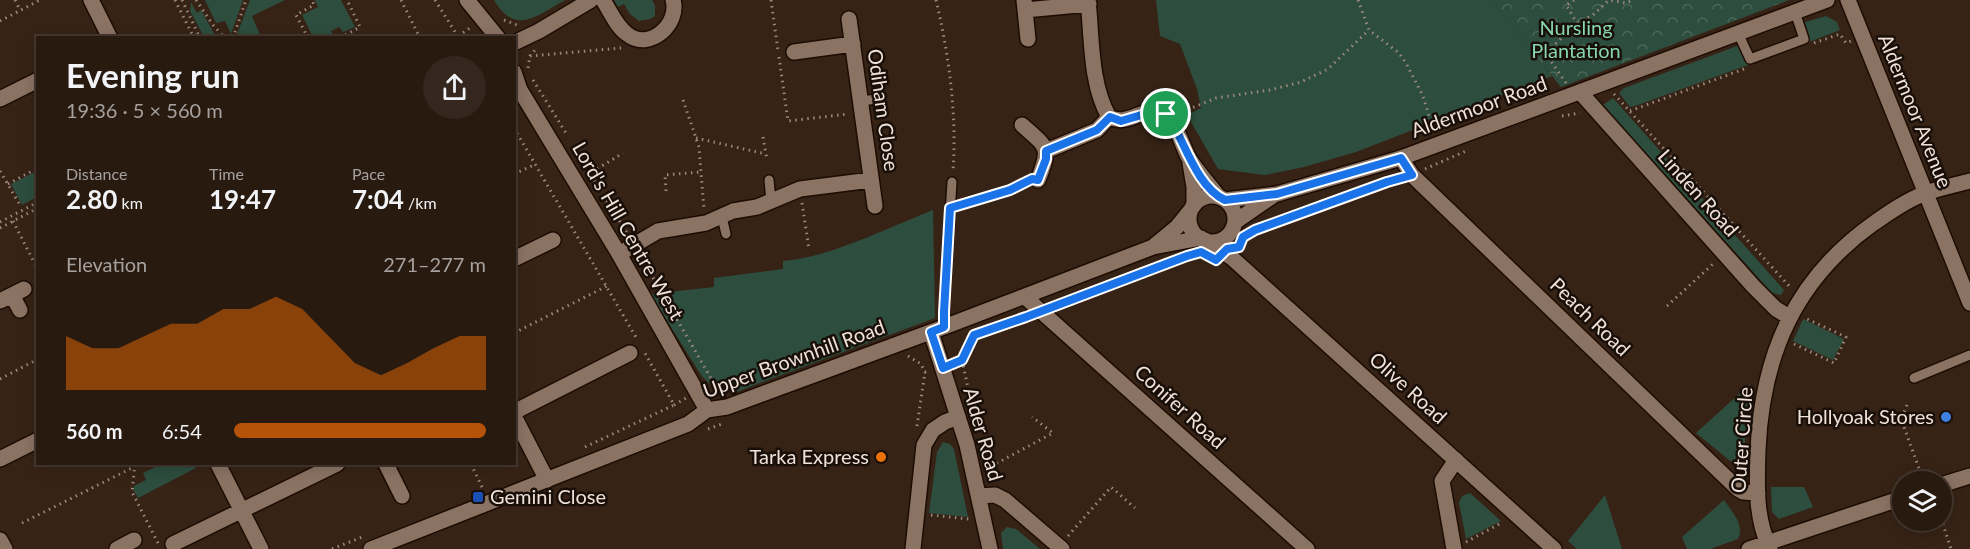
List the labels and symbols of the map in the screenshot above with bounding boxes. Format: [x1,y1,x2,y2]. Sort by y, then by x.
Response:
park label: Nursling Plantation [1531,15,1621,62]
street label: Aldermoor Avenue [1874,30,1958,191]
street label: Odiham Close [864,47,904,173]
street label: Aldermoor Road [1407,70,1550,142]
pin [1140,88,1191,139]
street label: Lord's Hill Centre West [568,137,690,324]
street label: Linden Road [1653,144,1744,241]
street label: Peach Road [1546,272,1636,360]
street label: Upper Brownhill Road [699,314,888,402]
street label: Olive Road [1365,346,1452,428]
street label: Conifer Road [1130,359,1231,453]
street label: Alder Road [959,384,1009,483]
street label: Outer Circle [1725,386,1757,494]
place label: Hollyoak Stores [1797,404,1934,428]
marker: Hollyoak Stores [1939,410,1953,424]
place label: Tarka Express [750,444,869,468]
marker: Tarka Express [874,450,888,464]
place label: Gemini Close [490,484,606,508]
marker: Gemini Close [471,490,485,504]

